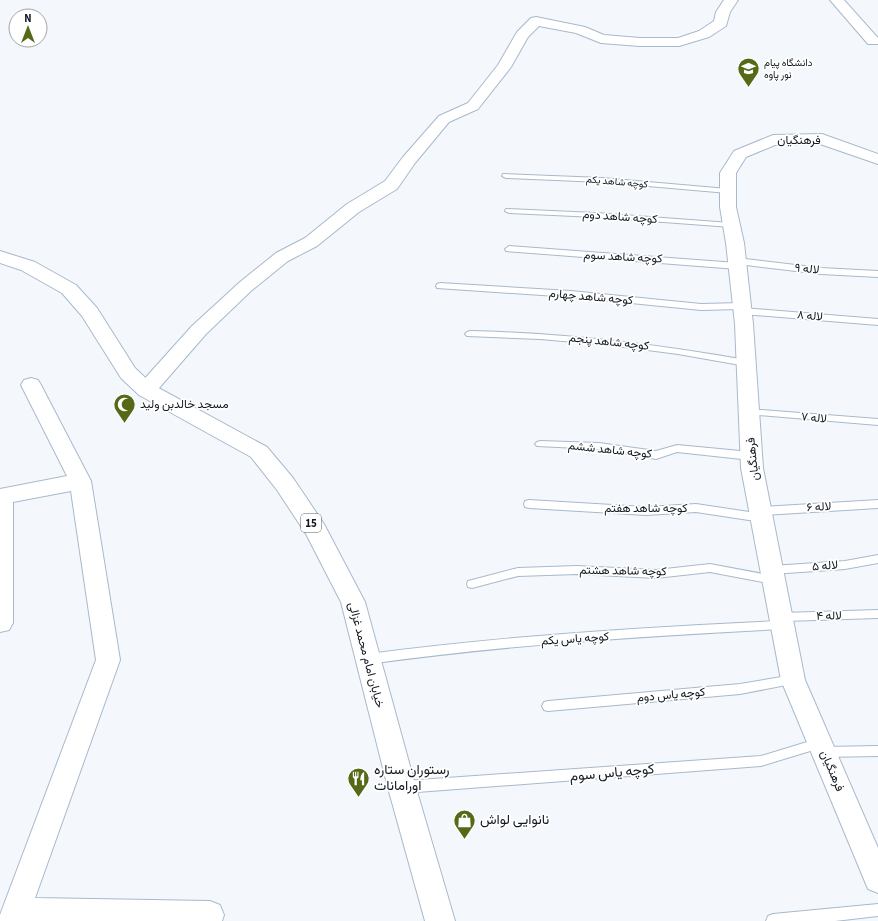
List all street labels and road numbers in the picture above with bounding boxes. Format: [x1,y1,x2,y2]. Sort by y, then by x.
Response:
street label: فرهنگیان [777,132,821,149]
street label: کوچه شاهد یکم [585,172,649,192]
street label: کوچه شاهد دوم [582,206,658,228]
street label: کوچه شاهد سوم [583,246,663,268]
street label: لاله ۹ [794,259,820,279]
street label: کوچه شاهد چهارم [548,285,634,309]
street label: لاله ۸ [796,306,824,326]
street label: کوچه شاهد پنجم [568,329,650,355]
street label: لاله ۷ [800,408,828,428]
street label: کوچه شاهد ششم [567,437,653,463]
street label: فرهنگیان [742,437,764,481]
street label: لاله ۶ [806,498,832,516]
street label: کوچه شاهد هفتم [604,500,688,517]
road number: 15 [301,514,321,532]
street label: لاله ۵ [811,557,839,575]
street label: کوچه شاهد هشتم [579,562,667,580]
street label: خیابان امام محمد غزالی [344,600,388,710]
street label: لاله ۴ [816,607,842,625]
street label: کوچه یاس یکم [540,628,610,650]
street label: کوچه یاس دوم [636,684,706,706]
street label: فرهنگیان [816,748,848,794]
street label: کوچه یاس سوم [569,759,655,787]

